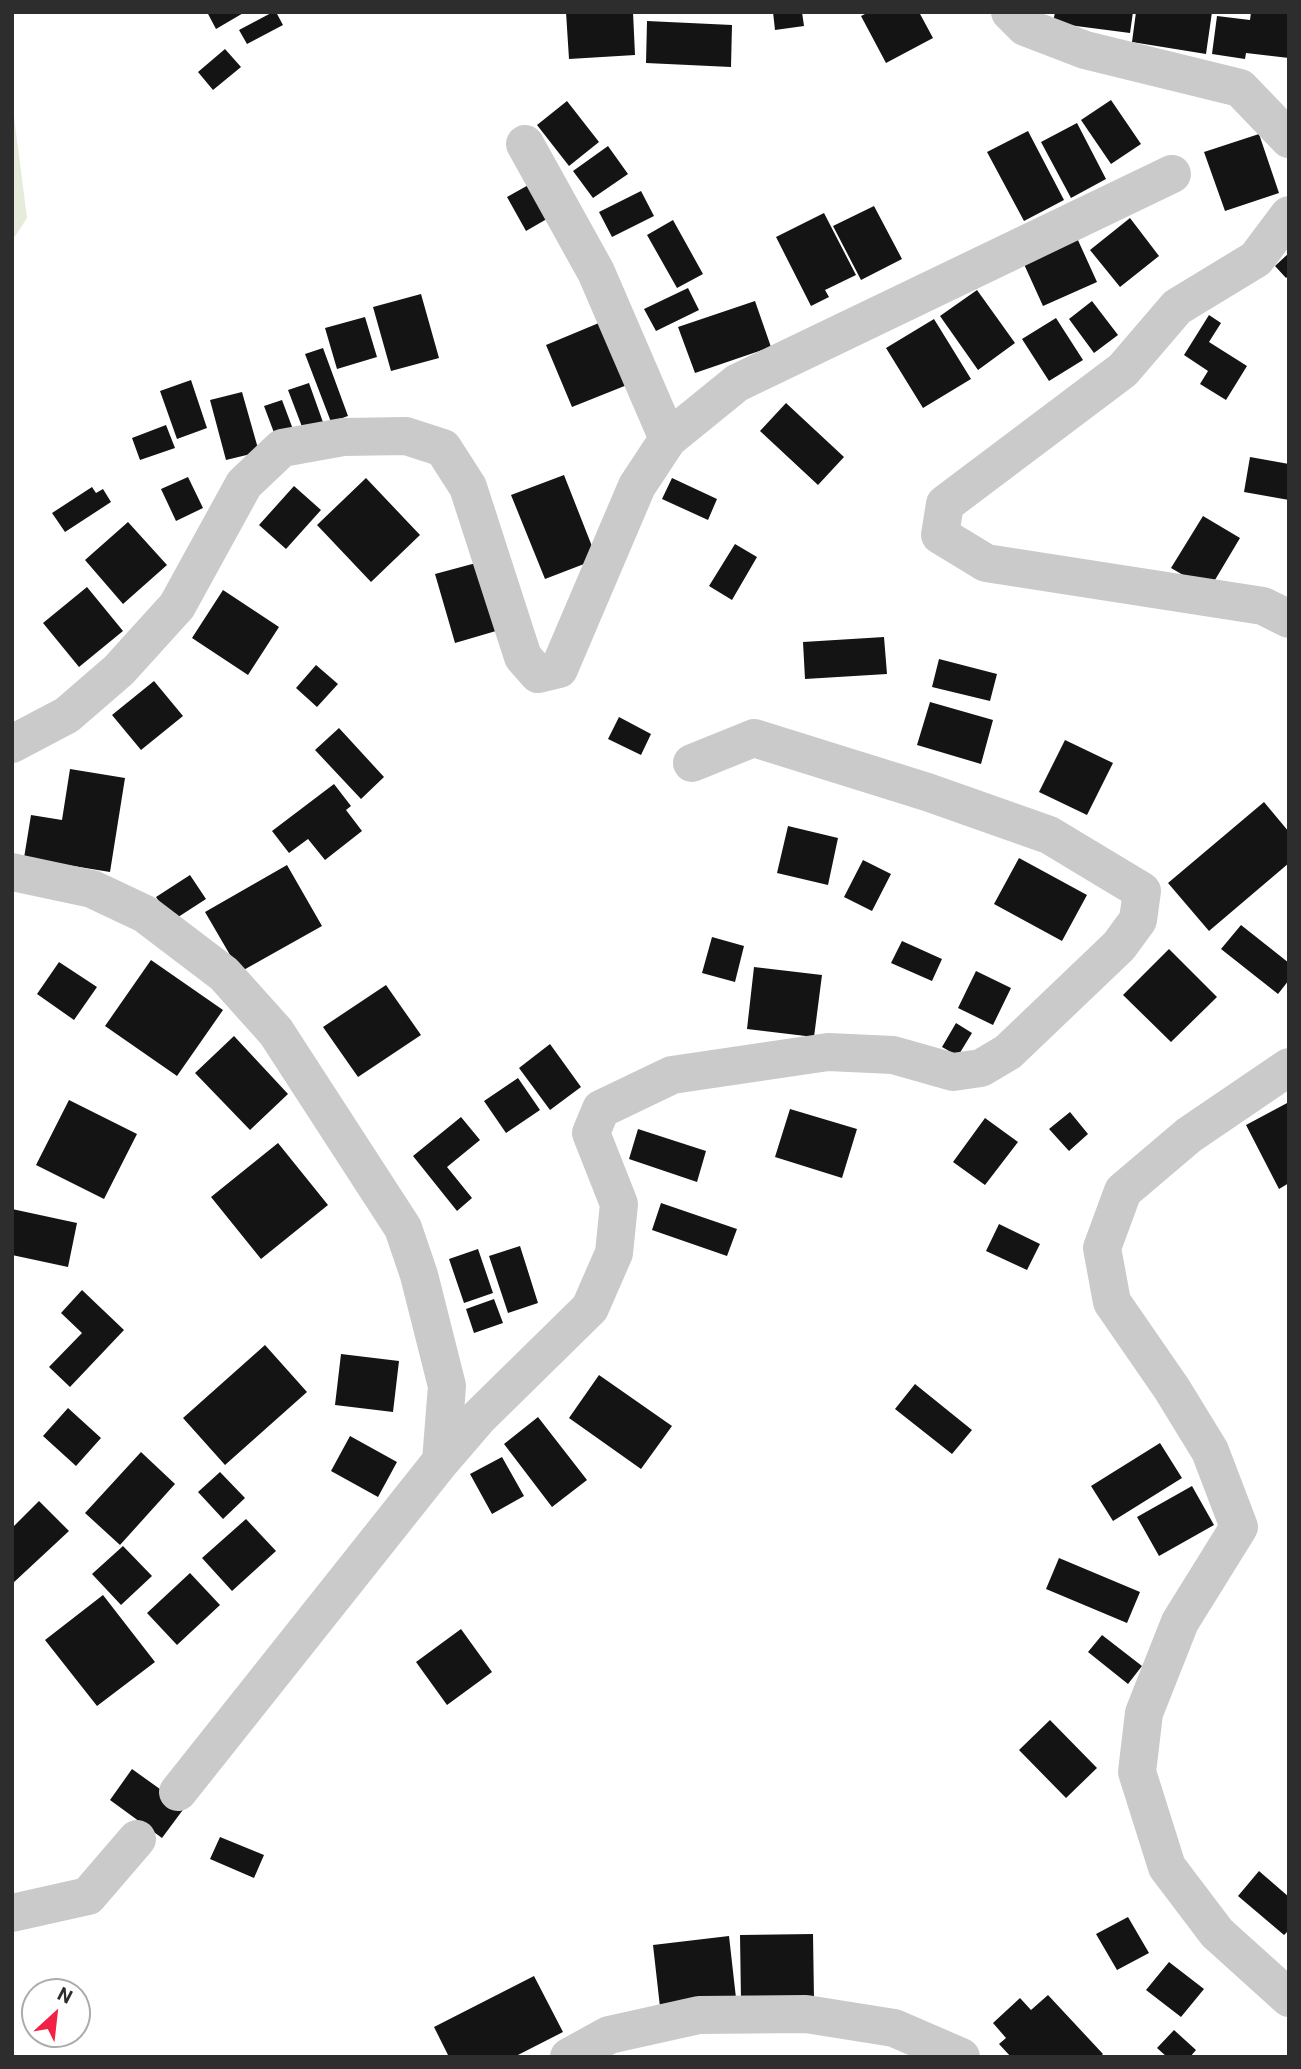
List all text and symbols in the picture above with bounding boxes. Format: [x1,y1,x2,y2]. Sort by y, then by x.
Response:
north arrow [21,1978,91,2048]
text: N [54,1982,76,2009]

